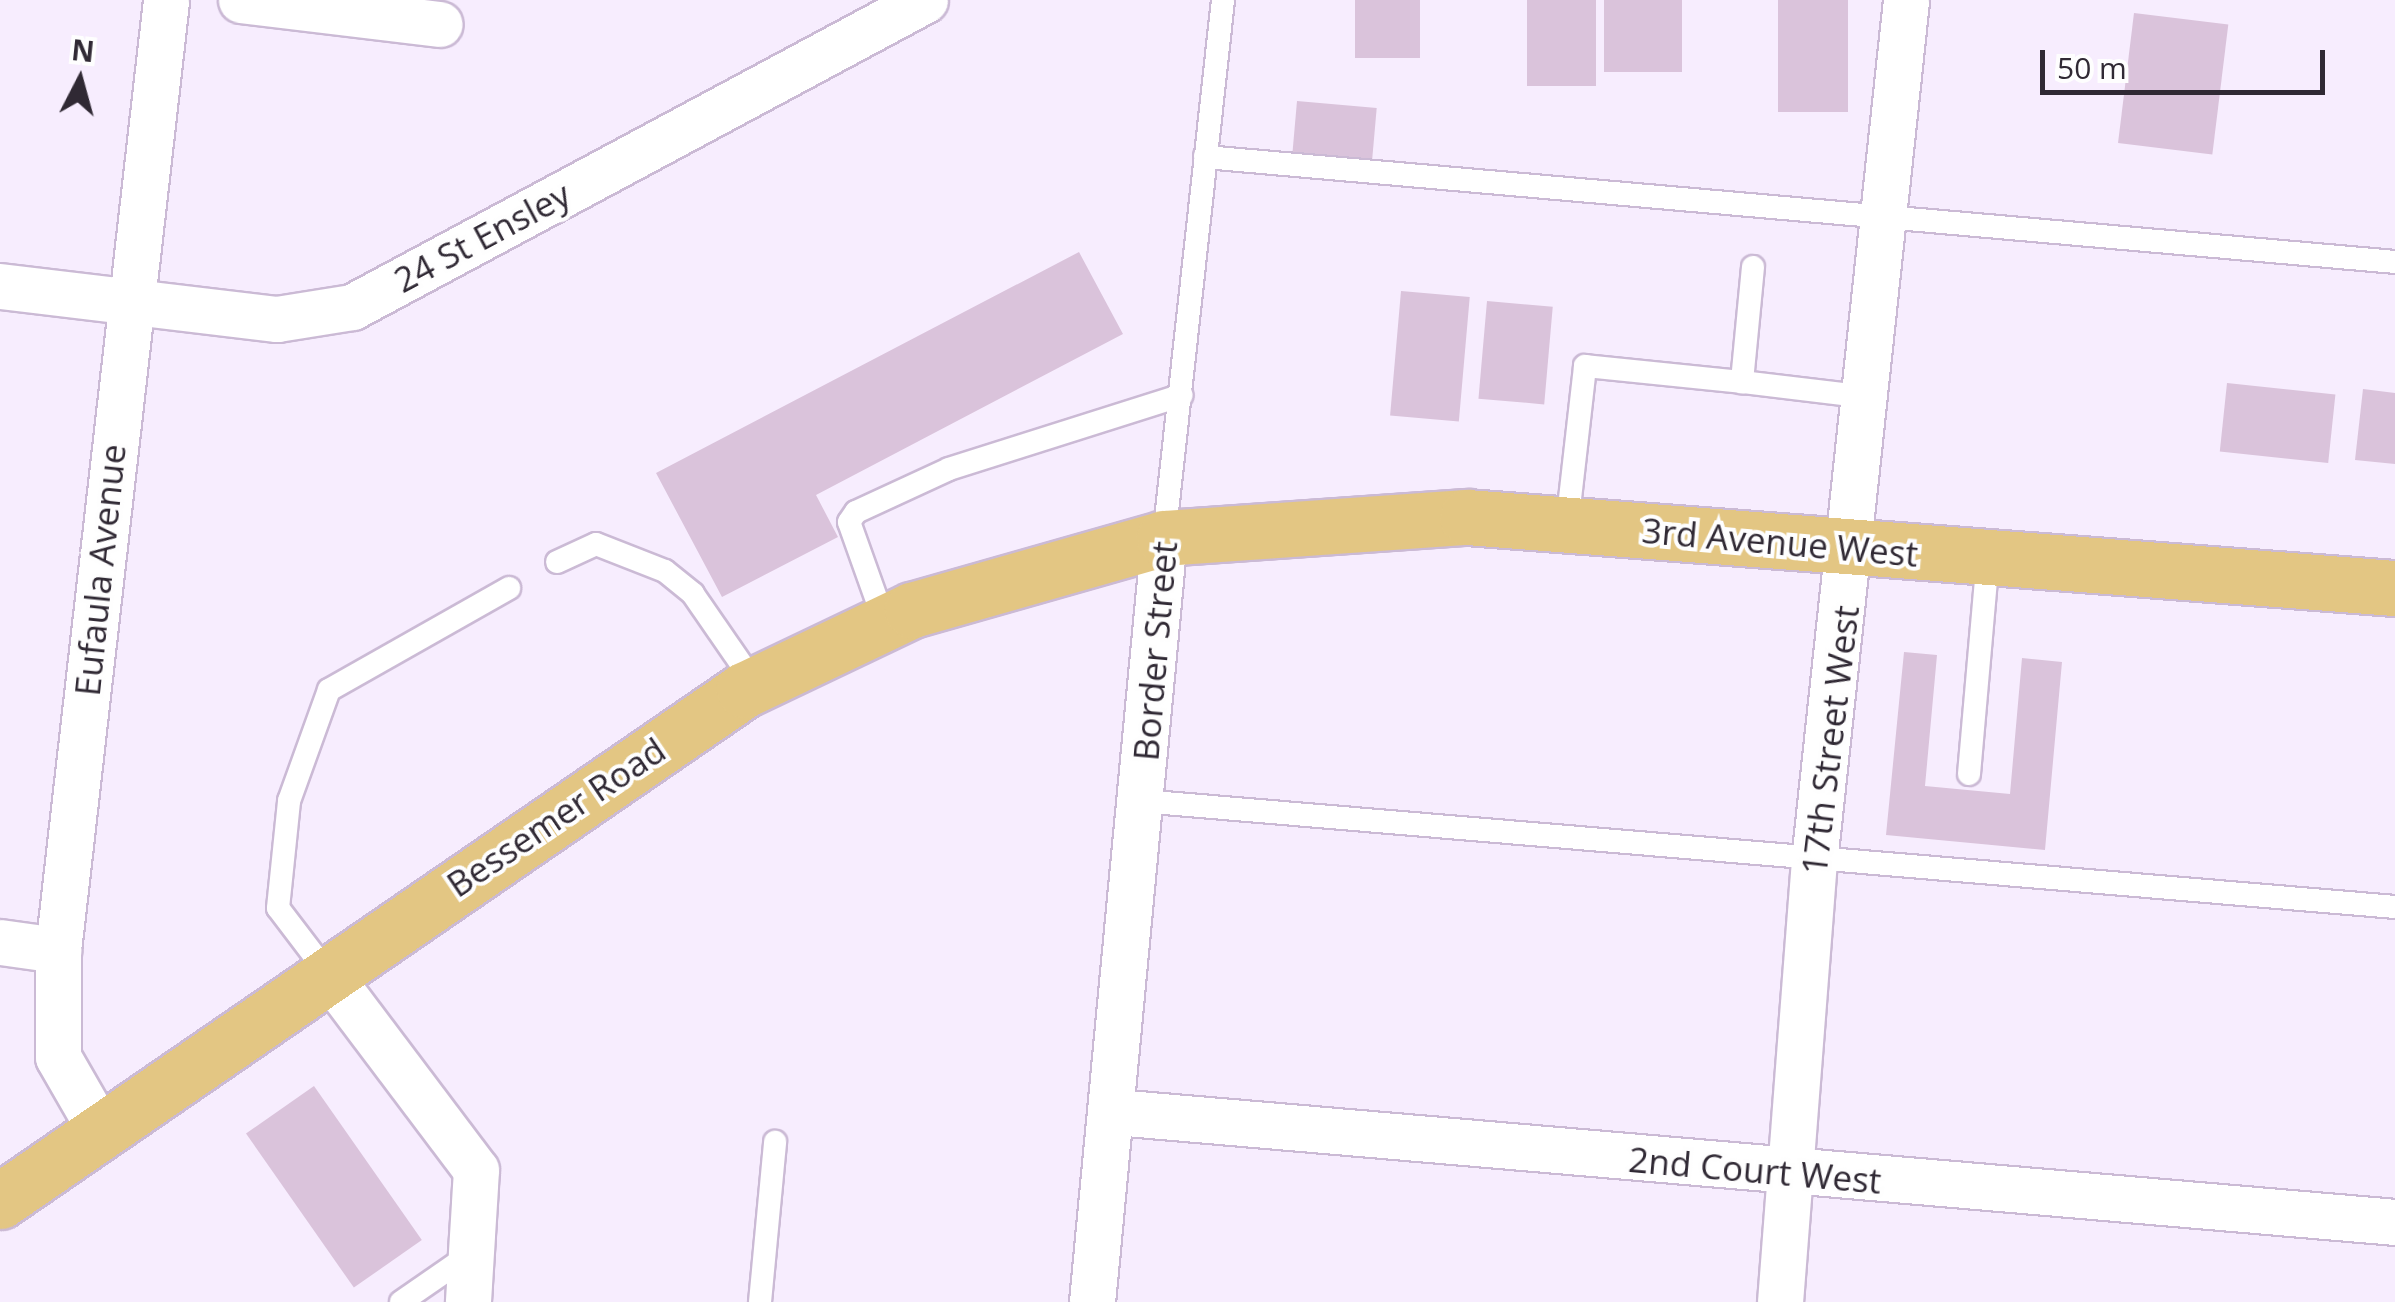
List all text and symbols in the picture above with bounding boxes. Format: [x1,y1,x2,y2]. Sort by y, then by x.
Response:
north arrow [30,30,130,130]
text: N [70,30,96,70]
scale bar [2045,30,2330,92]
text: 50 m [2057,47,2127,88]
street label: 24 St Ensley [387,173,577,301]
street label: Eufaula Avenue [66,442,134,698]
street label: 3rd Avenue West [1640,509,1920,575]
street label: Border Street [1124,539,1186,763]
street label: 17th Street West [1793,603,1867,877]
street label: Bessemer Road [439,729,673,905]
street label: 2nd Court West [1627,1138,1883,1202]

